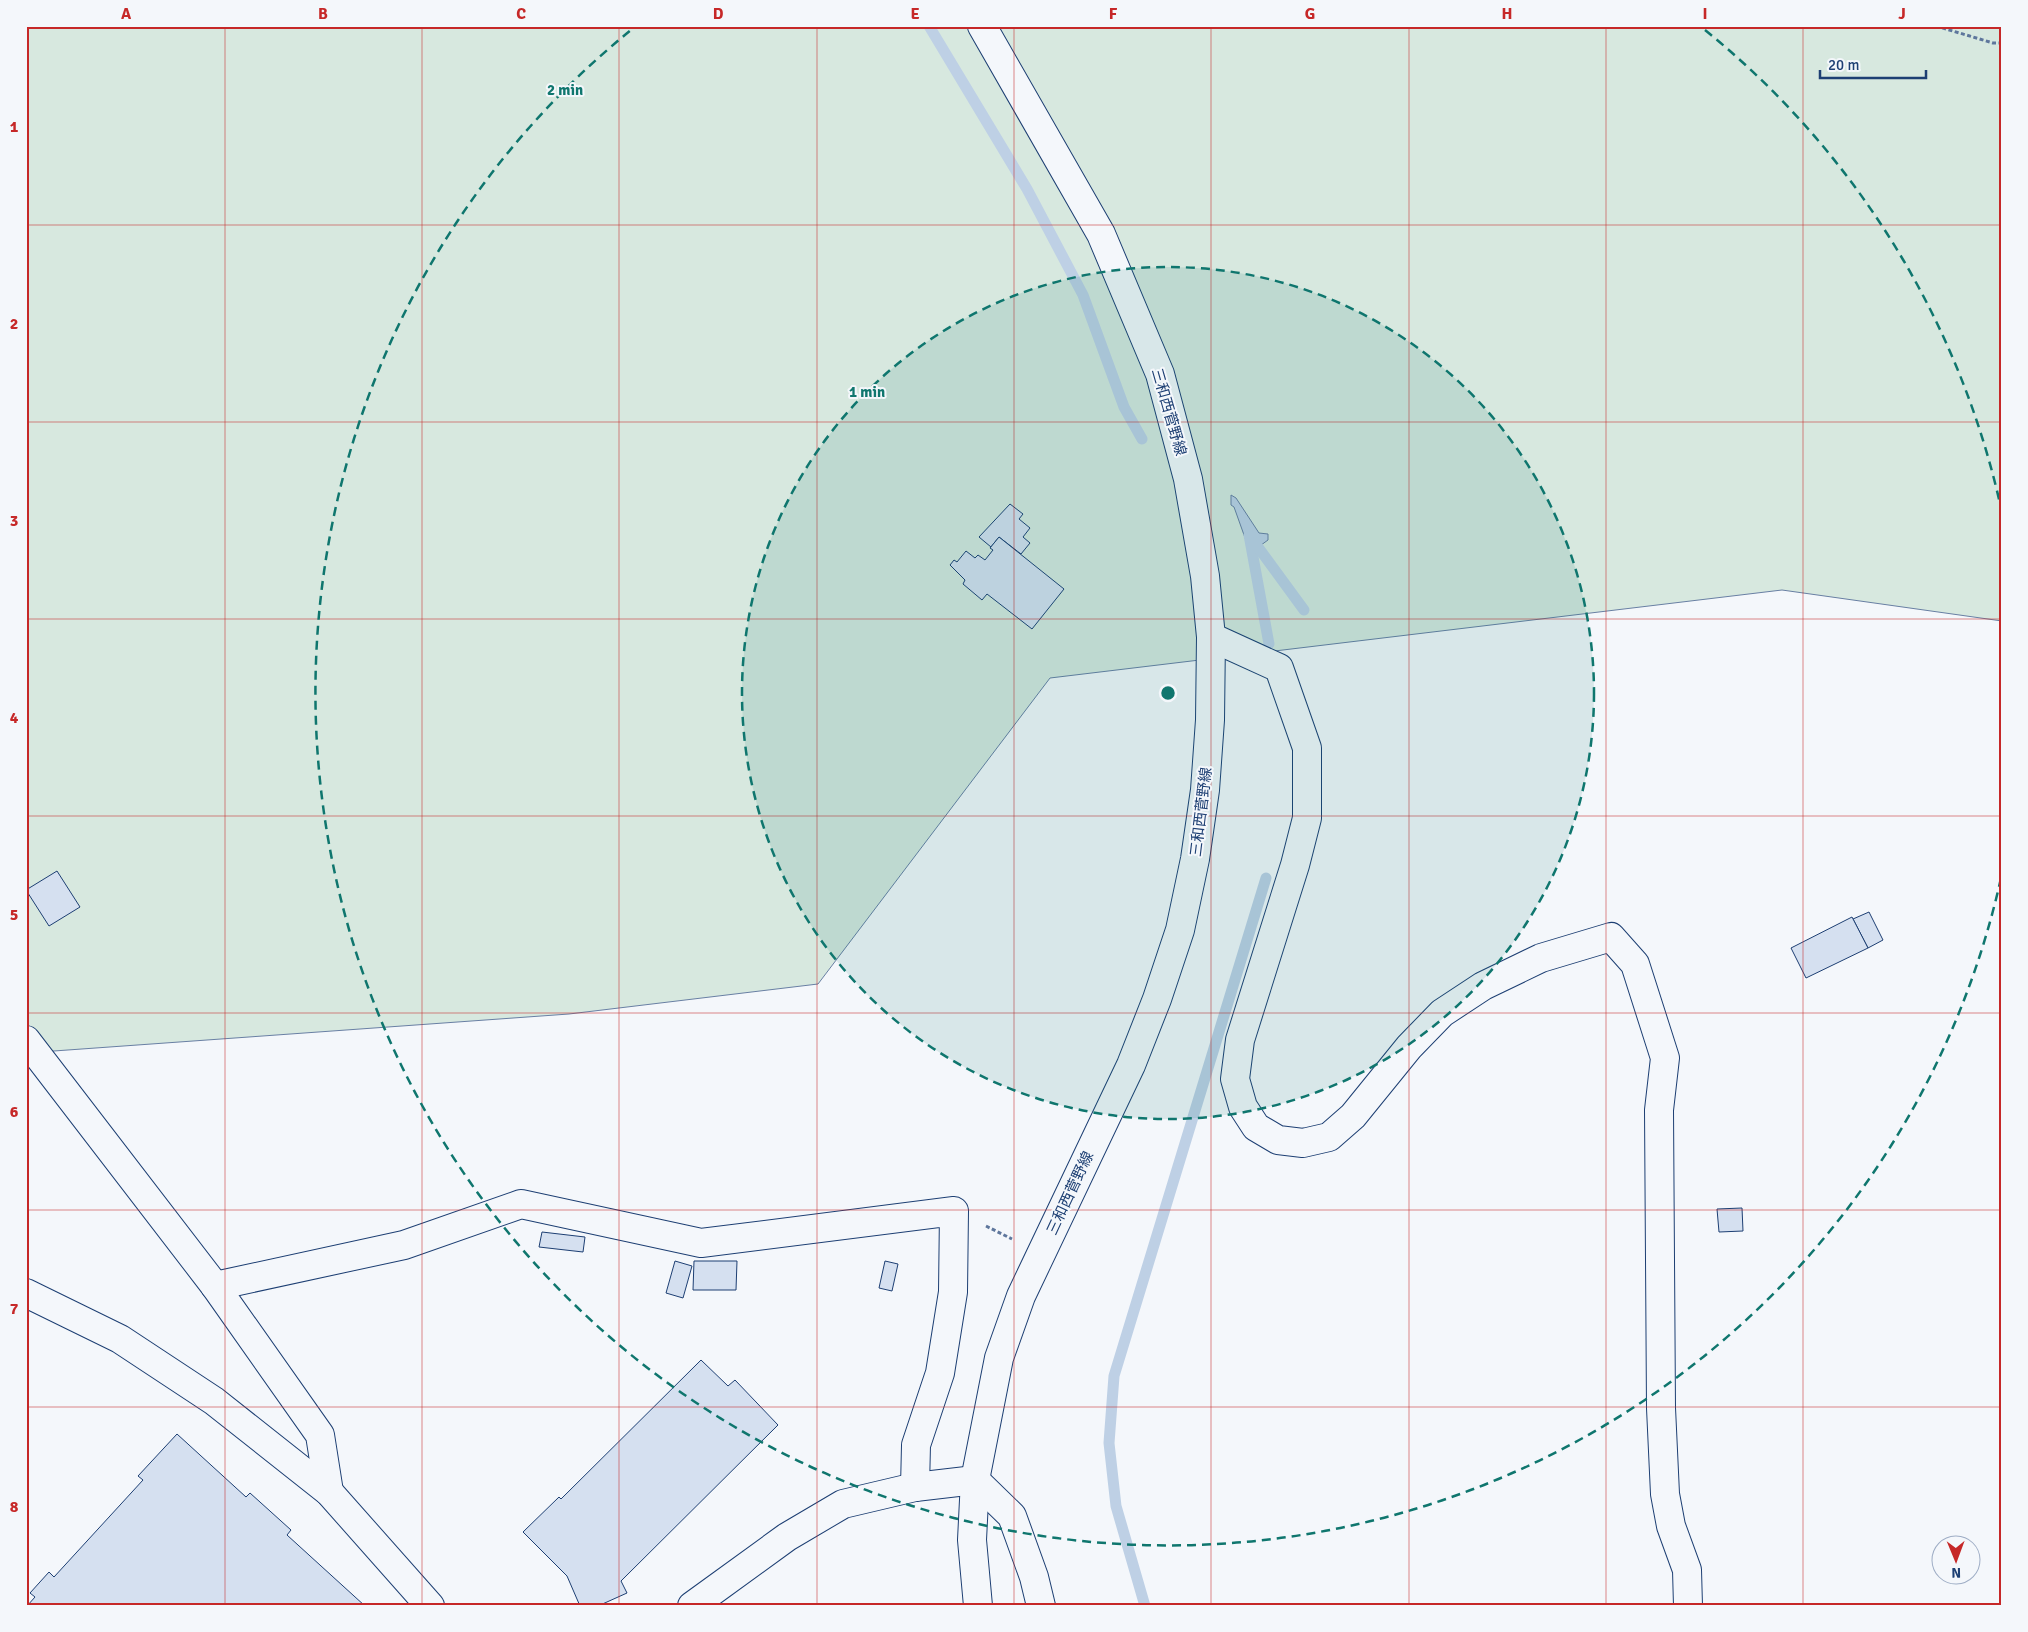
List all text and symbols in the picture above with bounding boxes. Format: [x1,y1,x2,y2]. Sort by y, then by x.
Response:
text: A [121,4,132,24]
text: B [318,4,328,24]
text: C [516,4,526,24]
text: D [713,4,724,24]
text: E [910,4,920,24]
text: F [1109,4,1118,24]
text: G [1305,4,1315,24]
text: H [1502,4,1512,24]
text: I [1702,4,1708,24]
text: J [1898,4,1906,24]
scale bar [1820,48,1927,80]
text: 20 m [1828,56,1859,74]
text: 2 min [547,81,583,99]
text: 1 [10,117,19,137]
text: 2 [10,314,18,334]
street label: 三和西菅野線 [1148,366,1190,458]
text: 1 min [849,383,885,401]
text: 3 [10,511,18,531]
centre of rings [1159,684,1177,702]
text: 4 [10,708,19,728]
street label: 三和西菅野線 [1187,766,1215,858]
text: 5 [10,905,18,925]
text: 6 [10,1102,19,1122]
street label: 三和西菅野線 [1043,1148,1097,1238]
text: 7 [10,1299,19,1319]
text: 8 [10,1497,19,1517]
north arrow [1930,1534,1980,1584]
text: N [1951,1564,1961,1581]

